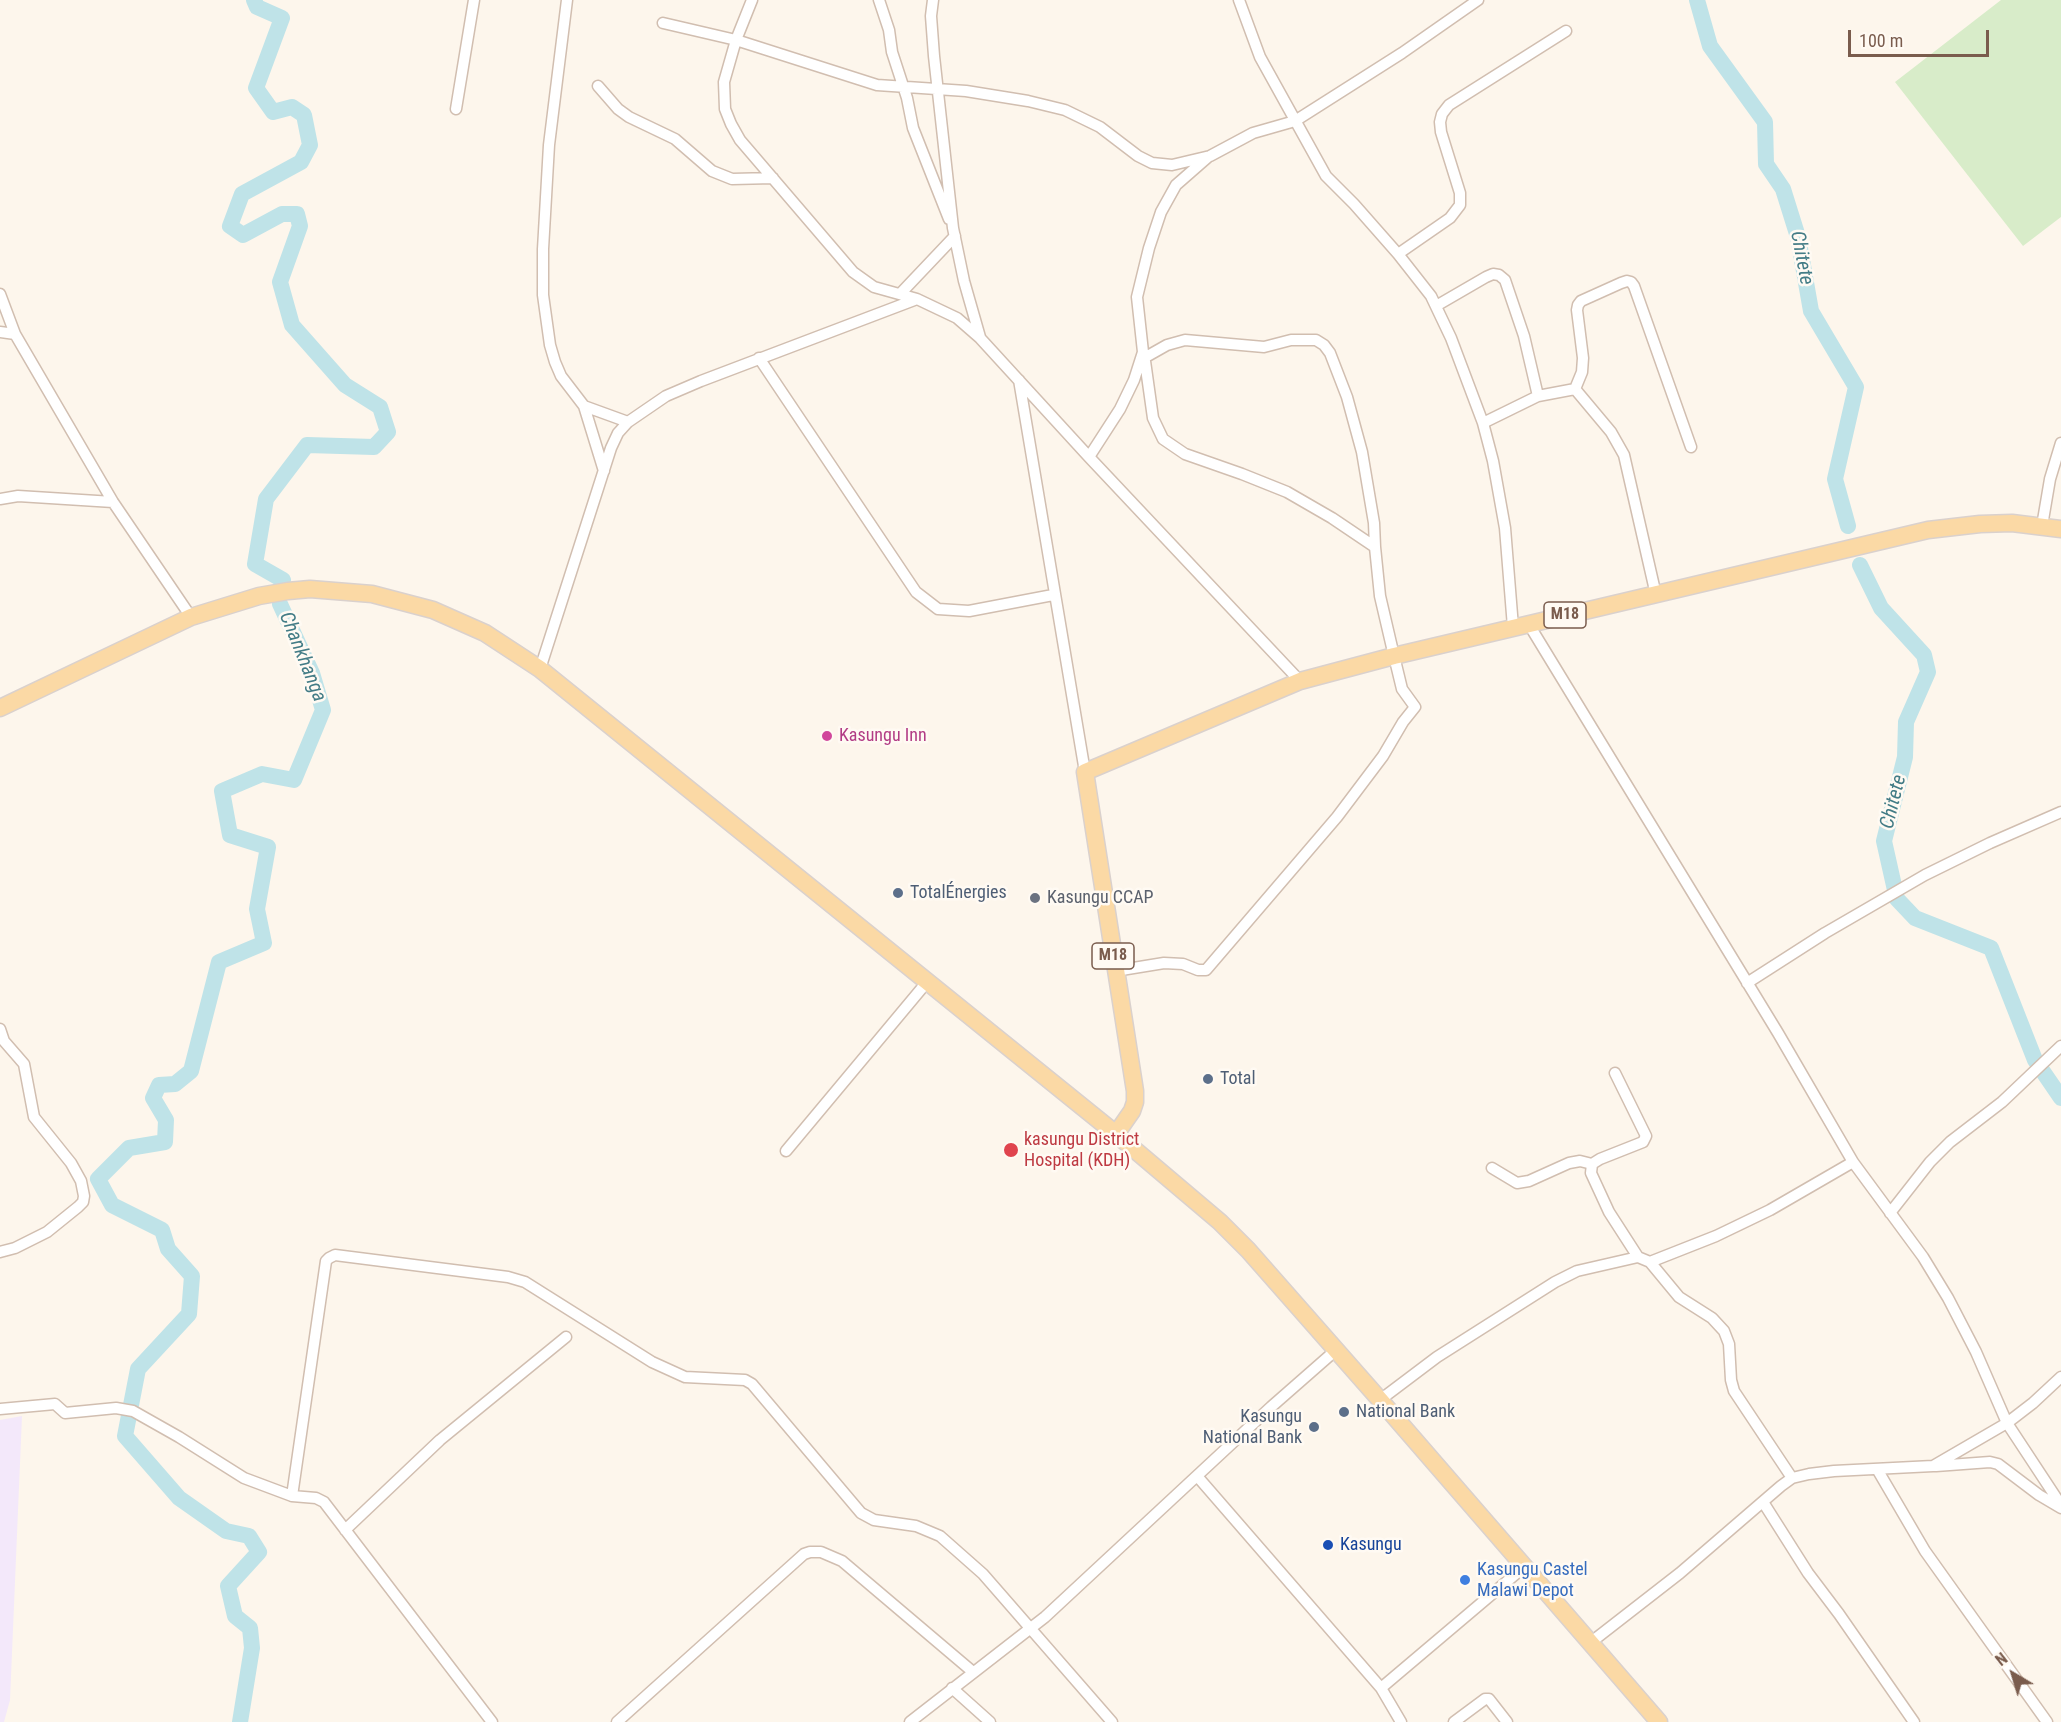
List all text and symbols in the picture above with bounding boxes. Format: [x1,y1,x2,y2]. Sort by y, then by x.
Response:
scale bar [1851,18,1992,56]
text: 100 m [1859,30,1903,51]
water label: Chitete [1784,229,1818,287]
road number: M18 [1544,602,1586,628]
water label: Chankhanga [273,609,331,705]
place label: Kasungu Inn [839,725,927,747]
marker: Kasungu Inn [820,729,834,743]
water label: Chitete [1876,773,1912,831]
place label: TotalÉnergies [910,882,1007,904]
marker: TotalÉnergies [891,886,905,900]
place label: Kasungu CCAP [1047,887,1154,909]
marker: Kasungu CCAP [1028,891,1042,905]
road number: M18 [1092,943,1134,969]
place label: Total [1220,1068,1256,1090]
marker: Total [1201,1072,1215,1086]
place label: kasungu District Hospital (KDH) [1024,1129,1139,1172]
marker: kasungu District Hospital (KDH) [1002,1141,1020,1159]
place label: National Bank [1356,1401,1455,1423]
marker: National Bank [1337,1405,1351,1419]
place label: Kasungu National Bank [1203,1406,1302,1448]
marker: Kasungu National Bank [1307,1420,1321,1434]
place label: Kasungu [1340,1534,1402,1556]
marker: Kasungu [1321,1538,1335,1552]
place label: Kasungu Castel Malawi Depot [1477,1559,1588,1602]
marker: Kasungu Castel Malawi Depot [1458,1573,1472,1587]
north arrow [1983,1644,2043,1704]
text: N [1992,1649,2011,1670]

